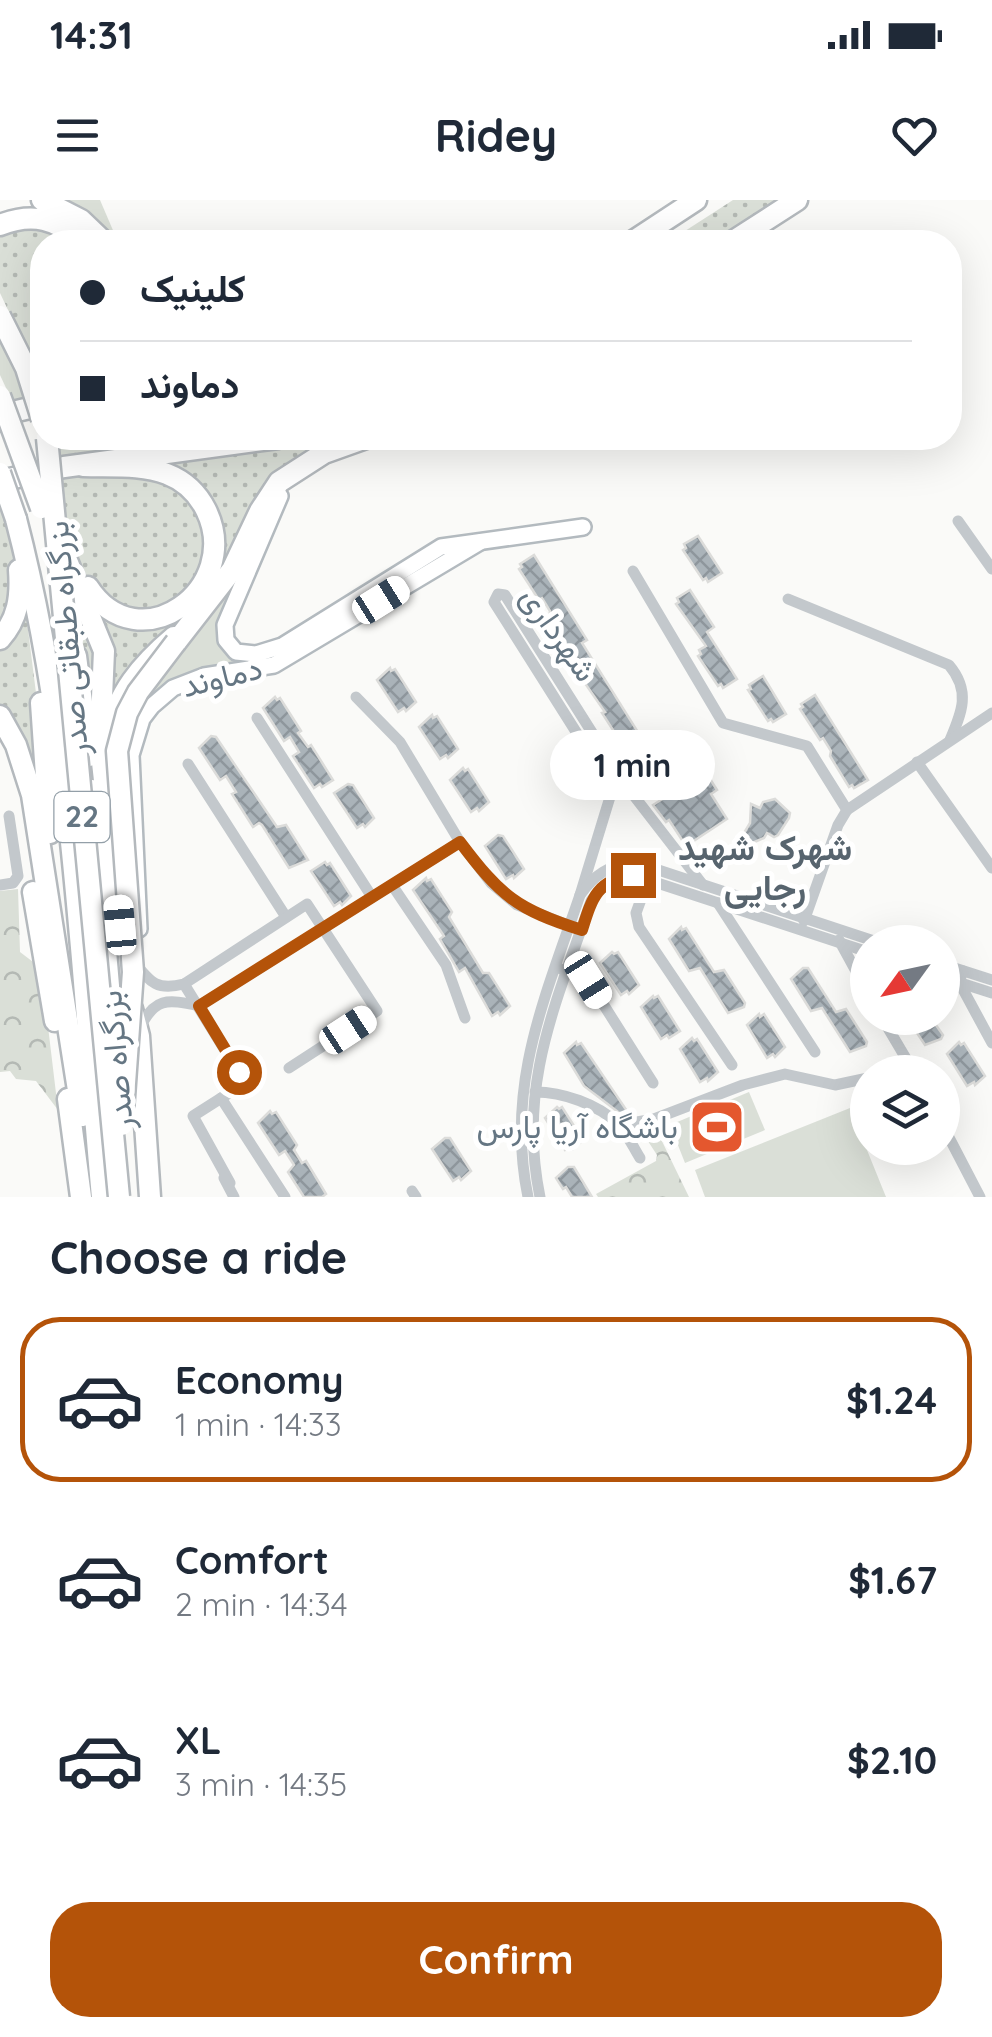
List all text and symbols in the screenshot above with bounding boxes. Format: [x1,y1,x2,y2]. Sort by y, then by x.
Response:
text: 14:31 [50,11,133,59]
text: Ridey [435,107,557,163]
icon: menu [50,108,105,163]
icon: heart [887,108,942,163]
text: کلینیک [140,264,246,312]
text: دماوند [140,360,239,408]
street label: بزرگراه طبقاتی صدر [36,519,97,758]
car [348,571,414,629]
street label: شهرداری [512,578,607,689]
street label: دماوند [178,647,266,706]
callout: 1 min [550,730,716,800]
text: 1 min [594,745,671,785]
road number: 22 [54,792,110,842]
district label: شهرک شهید رجایی [678,825,852,910]
route end [611,853,656,898]
car [102,894,138,956]
north arrow [850,925,960,1035]
map controls [850,925,960,1165]
car [559,947,617,1013]
street label: بزرگراه صدر [89,989,142,1132]
car [315,1001,381,1059]
route start [217,1050,262,1095]
button: layers [850,1055,960,1165]
sports icon: باشگاه آریا پارس [687,1097,747,1157]
place label: باشگاه آریا پارس [477,1106,678,1149]
text: Choose a ride [50,1229,347,1285]
icon: car [55,1355,145,1445]
text: Economy [175,1356,344,1404]
text: $1.24 [846,1376,937,1424]
text: 1 min · 14:33 [175,1404,342,1444]
icon: car [55,1535,145,1625]
text: Comfort [175,1536,329,1584]
text: $1.67 [848,1556,937,1604]
text: 2 min · 14:34 [175,1584,348,1624]
icon: car [55,1715,145,1805]
text: XL [175,1716,221,1764]
text: $2.10 [847,1736,937,1784]
text: 3 min · 14:35 [175,1764,347,1804]
button: Confirm [50,1902,942,2017]

